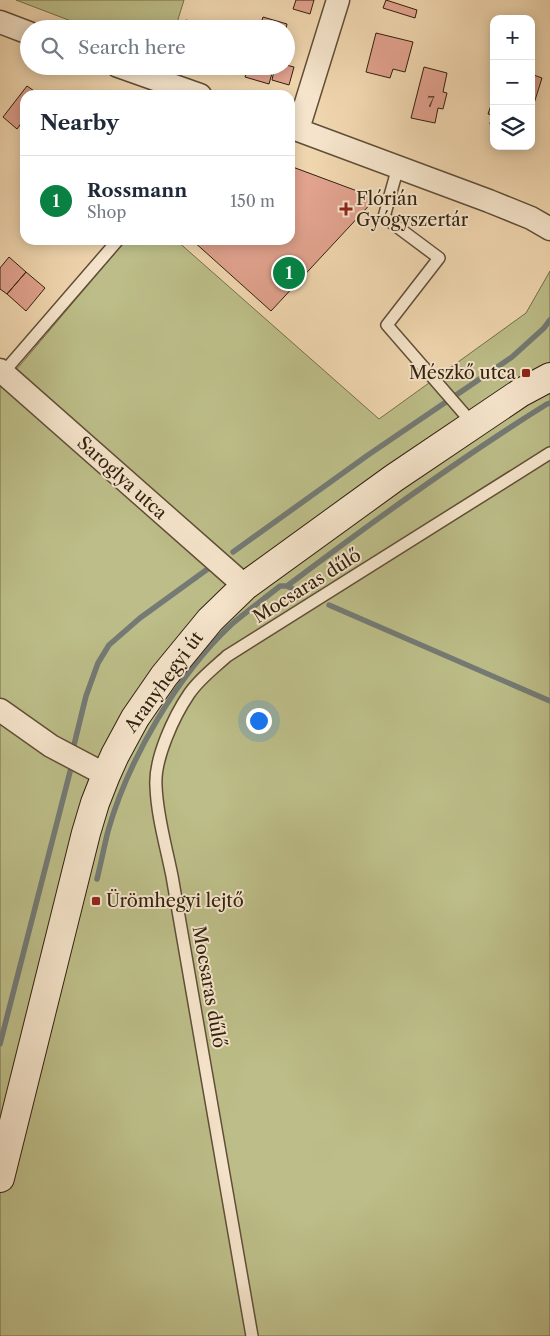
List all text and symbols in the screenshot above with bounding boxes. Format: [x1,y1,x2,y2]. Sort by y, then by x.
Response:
map controls [490,15,535,150]
button: + [490,15,535,60]
search box [20,20,295,75]
icon: search [38,34,66,62]
text: Search here [78,36,186,59]
button: − [490,60,535,105]
house number: 7 [427,92,435,111]
button: layers [490,105,535,150]
text: Nearby [40,110,119,135]
text: Rossmann [87,179,187,202]
place label: Flórián Gyógyszertár [356,188,469,231]
text: 1 [52,191,60,211]
text: 150 m [230,191,275,211]
text: Shop [87,202,126,222]
marker: Flórián Gyógyszertár [340,203,352,215]
pin: 1 [273,254,305,292]
place label: Mészkő utca [409,362,517,384]
marker: Mészkő utca [520,367,532,379]
street label: Saroglya utca [73,432,172,524]
street label: Mocsaras dűlő [249,544,365,628]
street label: Aranyhegyi út [119,627,208,738]
your location [246,708,272,734]
place label: Ürömhegyi lejtő [106,889,244,912]
marker: Ürömhegyi lejtő [90,895,102,907]
street label: Mocsaras dűlő [187,924,231,1050]

